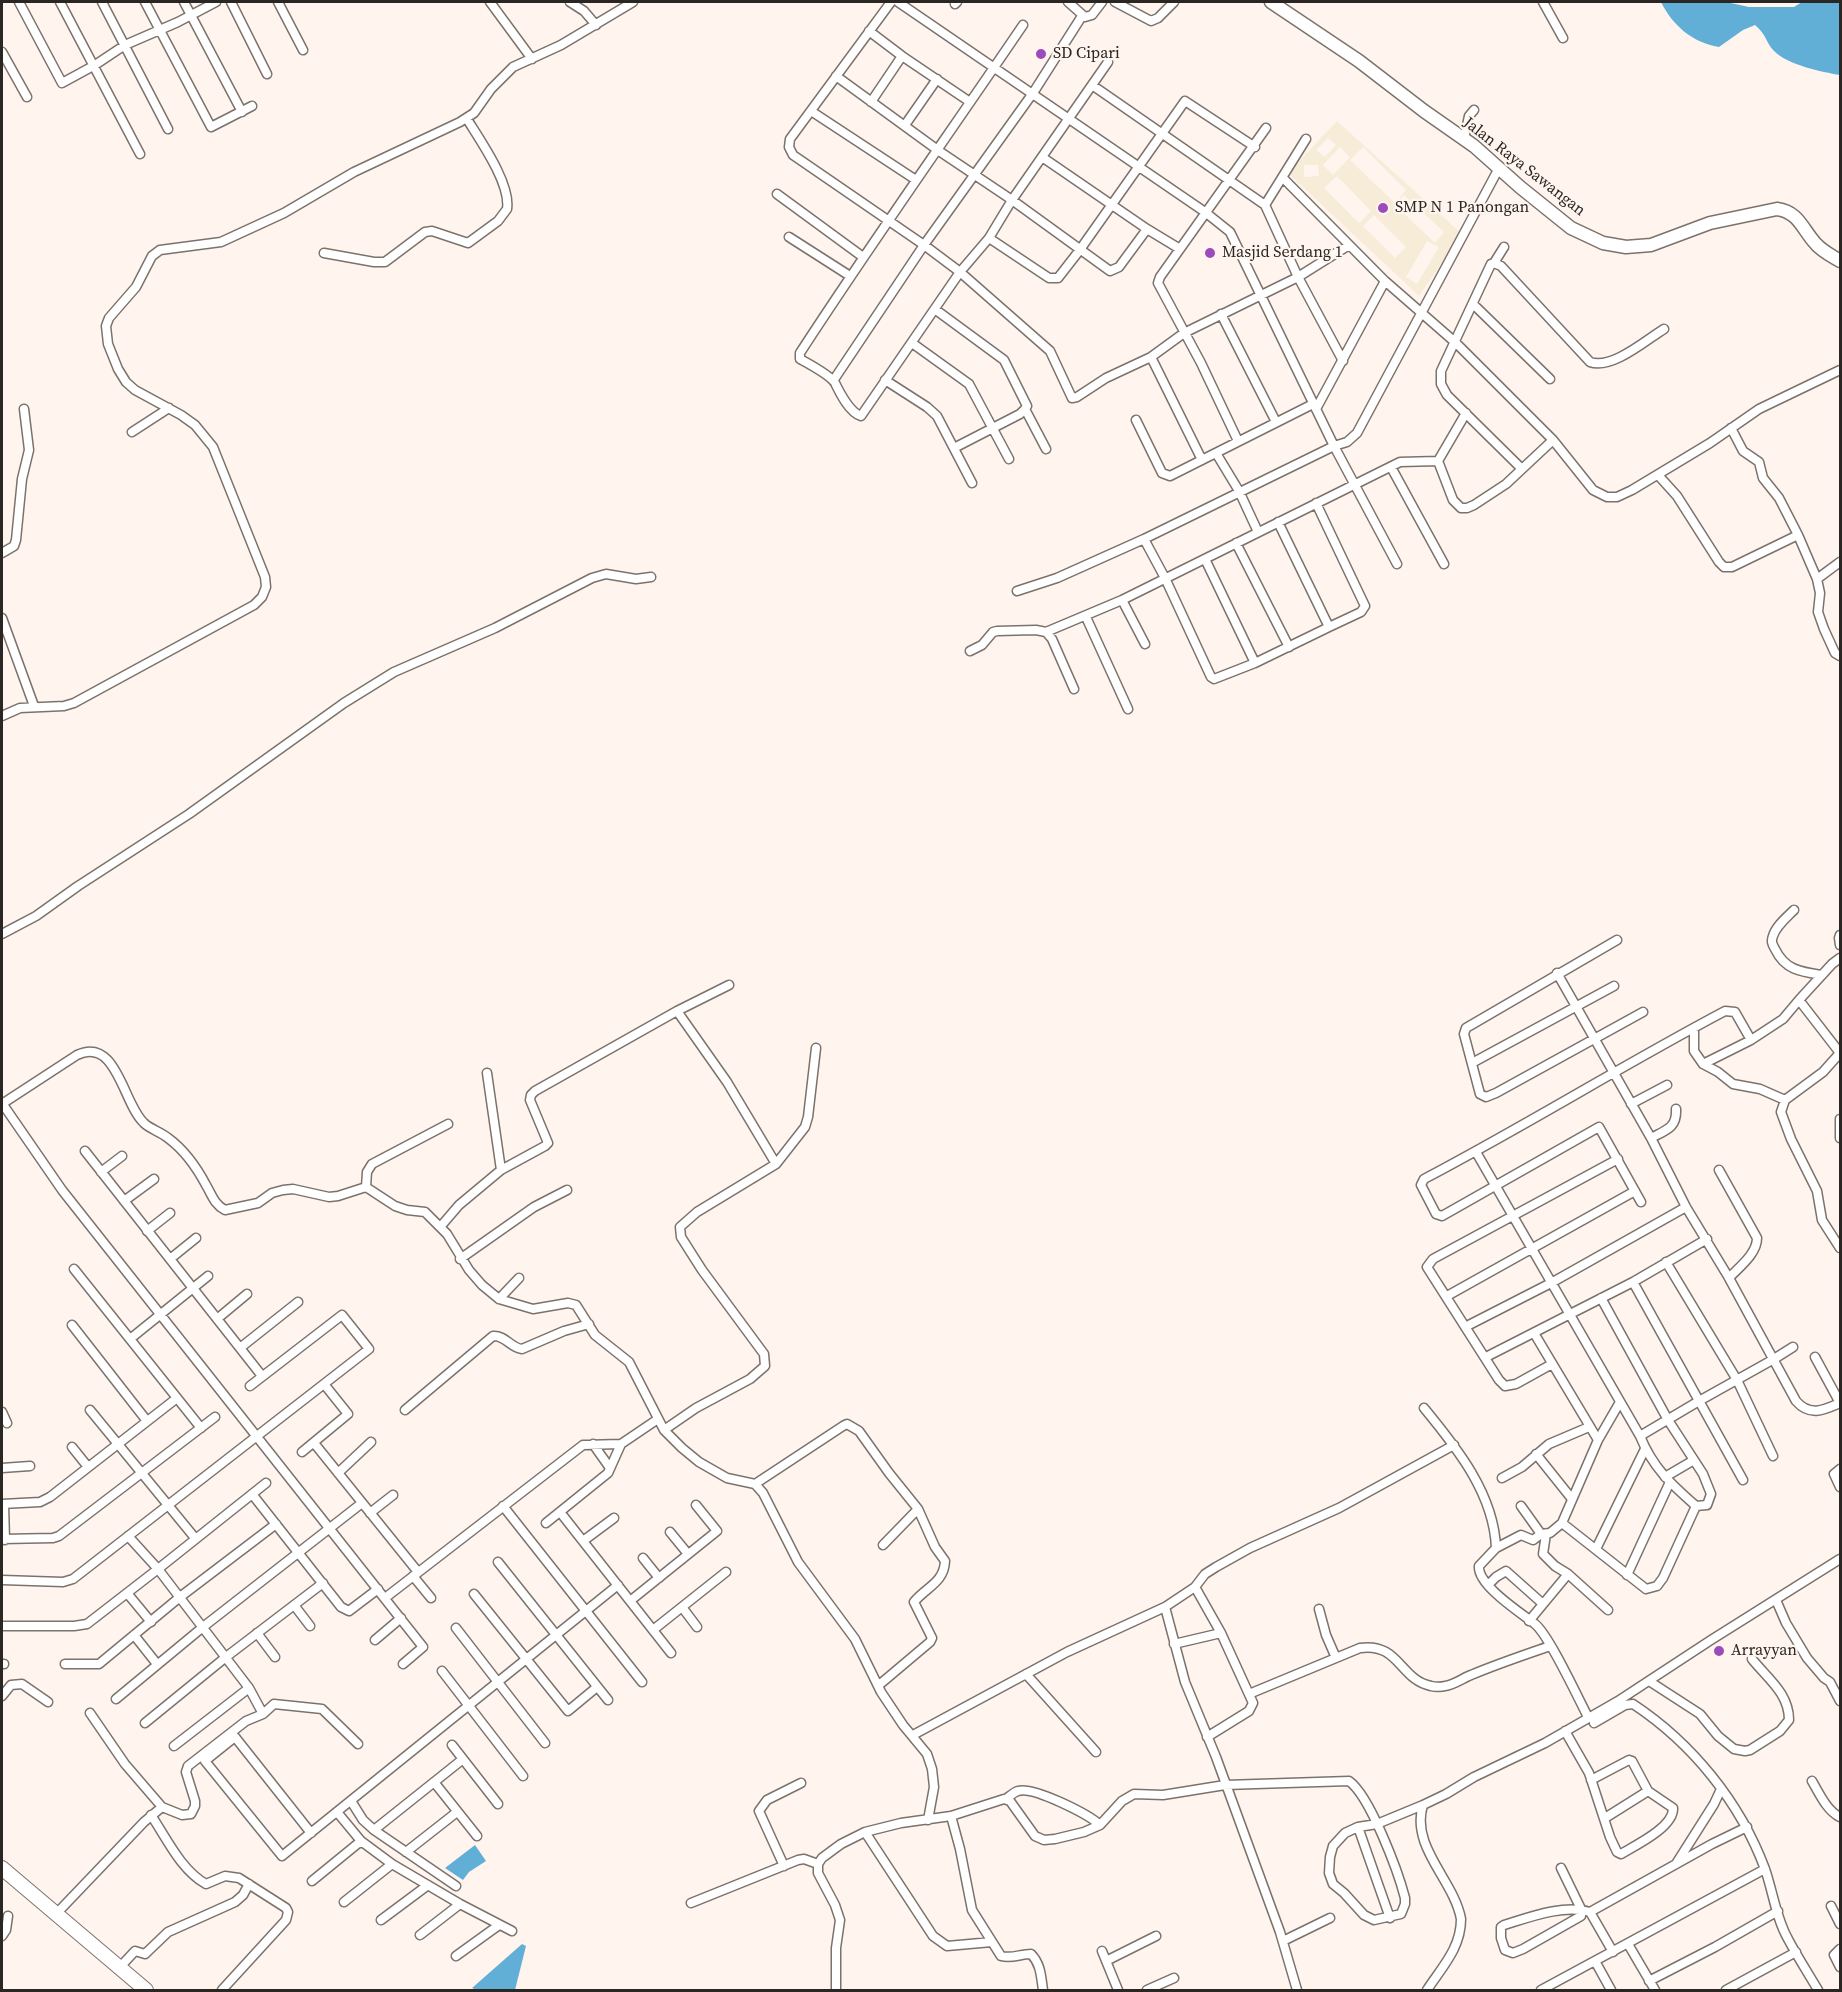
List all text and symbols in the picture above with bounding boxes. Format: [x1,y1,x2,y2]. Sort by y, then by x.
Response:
place label: SD Cipari [1053,44,1120,64]
marker: SD Cipari [1034,47,1048,61]
street label: Jalan Raya Sawangan [1459,113,1589,221]
place label: SMP N 1 Panongan [1395,198,1529,218]
marker: SMP N 1 Panongan [1376,201,1390,215]
place label: Masjid Serdang 1 [1222,243,1343,263]
marker: Masjid Serdang 1 [1203,246,1217,260]
place label: Arrayyan [1731,1641,1797,1661]
marker: Arrayyan [1712,1644,1726,1658]

